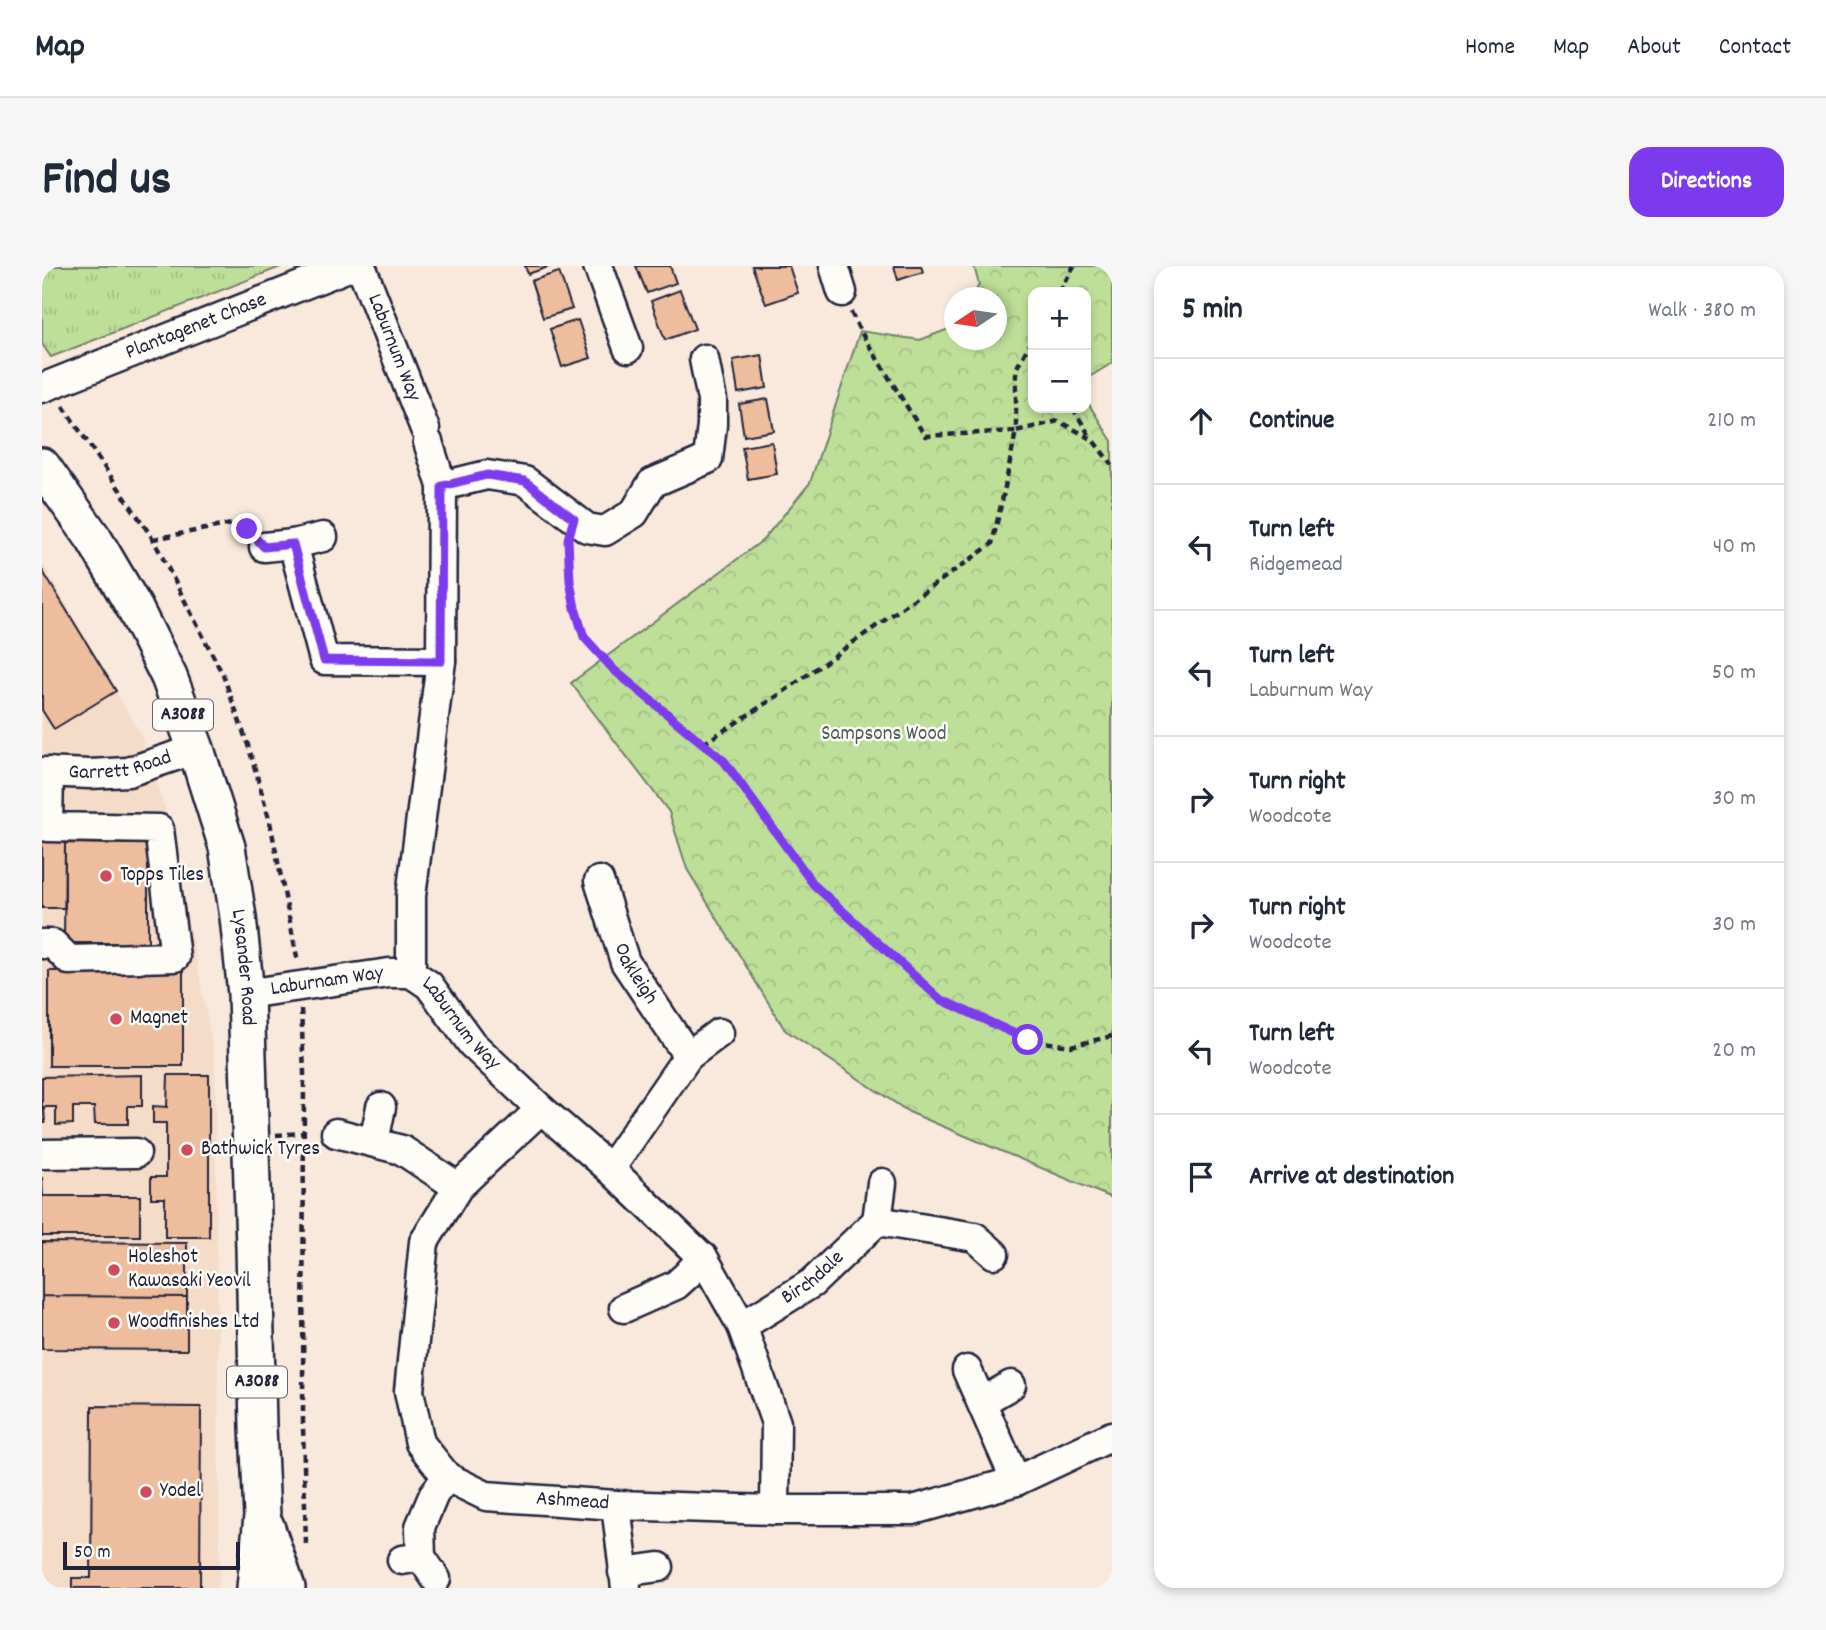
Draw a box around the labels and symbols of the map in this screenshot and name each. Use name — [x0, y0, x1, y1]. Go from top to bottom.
street label: Plantagenet Chase — [121, 286, 272, 368]
north arrow — [944, 287, 1007, 350]
street label: Laburnum Way — [359, 290, 428, 406]
route end — [231, 513, 262, 544]
road number: A3088 — [153, 699, 213, 730]
park label: Sampsons Wood — [821, 720, 947, 750]
street label: Garrett Road — [68, 743, 176, 789]
place label: Topps Tiles — [120, 861, 204, 891]
marker: Topps Tiles — [98, 868, 114, 884]
street label: Lysander Road — [222, 907, 262, 1026]
street label: Oakleigh — [605, 940, 665, 1011]
street label: Laburnam Way — [269, 959, 386, 1005]
street label: Laburnum Way — [416, 969, 507, 1078]
place label: Magnet — [130, 1004, 188, 1034]
marker: Magnet — [108, 1011, 124, 1027]
route start — [1012, 1024, 1043, 1055]
place label: Bathwick Tyres — [201, 1135, 320, 1165]
marker: Bathwick Tyres — [179, 1142, 195, 1158]
place label: Holeshot Kawasaki Yeovil — [128, 1243, 251, 1297]
street label: Birchdale — [776, 1244, 852, 1313]
marker: Holeshot Kawasaki Yeovil — [106, 1262, 122, 1278]
place label: Woodfinishes Ltd — [128, 1308, 259, 1338]
marker: Woodfinishes Ltd — [106, 1315, 122, 1331]
road number: A3088 — [227, 1366, 287, 1398]
place label: Yodel — [160, 1477, 201, 1507]
marker: Yodel — [138, 1484, 154, 1500]
street label: Ashmead — [535, 1484, 610, 1519]
scale bar — [63, 1539, 240, 1571]

